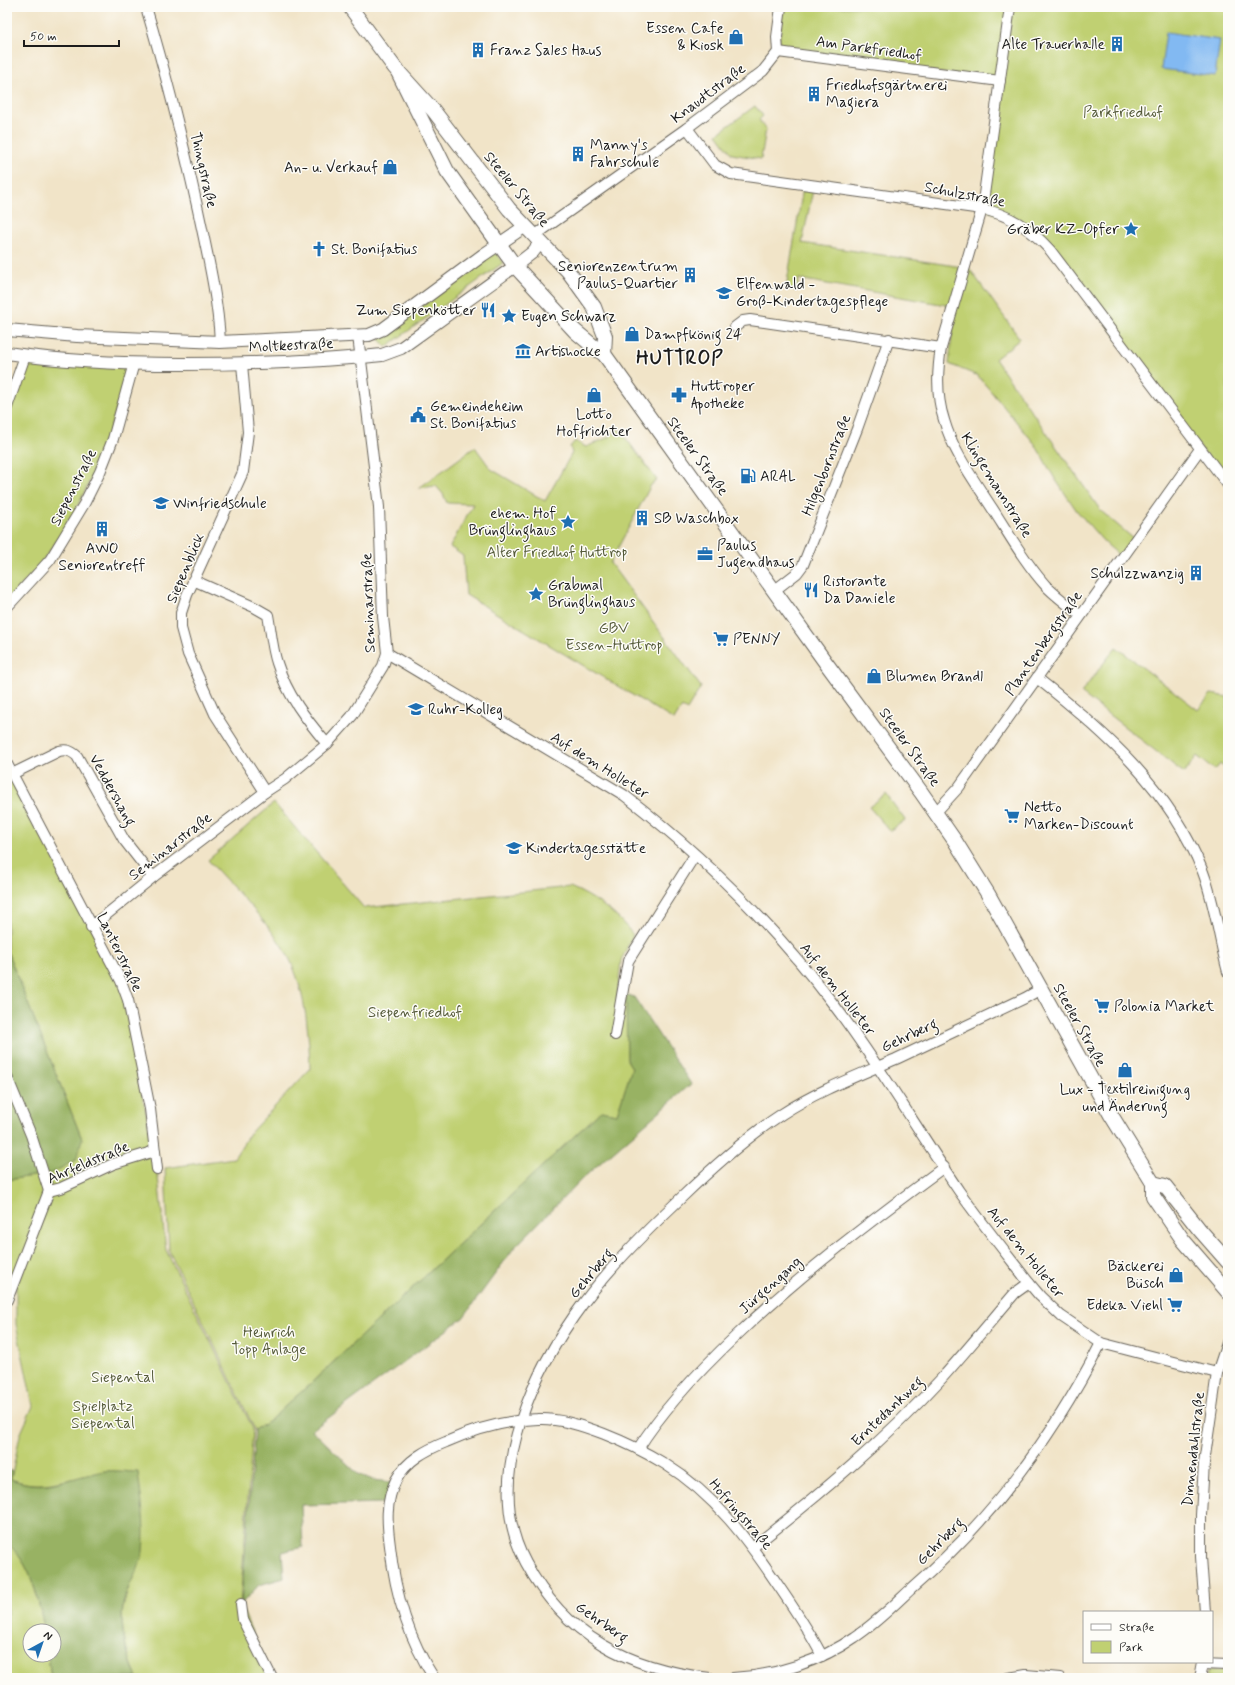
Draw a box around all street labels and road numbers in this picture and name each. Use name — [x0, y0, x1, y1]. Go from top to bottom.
street label: Am Parkfriedhof — [815, 32, 923, 66]
street label: Knaudtstraße — [667, 59, 750, 128]
street label: Thingstraße — [185, 130, 221, 210]
street label: Steeler Straße — [479, 148, 554, 232]
street label: Schulzstraße — [923, 177, 1007, 213]
street label: Moltkestraße — [248, 334, 334, 358]
street label: Hilgenbornstraße — [797, 412, 857, 519]
street label: Steeler Straße — [662, 413, 733, 500]
street label: Klingemannstraße — [955, 429, 1037, 543]
street label: Siepenstraße — [46, 446, 102, 529]
street label: Siepenblick — [162, 530, 210, 607]
street label: Seminarstraße — [357, 553, 381, 653]
street label: Plantenbergstraße — [1000, 587, 1088, 700]
street label: Steeler Straße — [874, 704, 945, 791]
street label: Auf dem Holleter — [547, 728, 653, 805]
street label: Veddershang — [83, 751, 140, 831]
street label: Seminarstraße — [125, 808, 216, 885]
street label: Lanterstraße — [91, 910, 147, 995]
street label: Auf dem Holleter — [795, 939, 880, 1041]
street label: Steeler Straße — [1048, 980, 1110, 1071]
street label: Gehrberg — [878, 1014, 941, 1059]
street label: Ahrfeldstraße — [44, 1137, 132, 1189]
street label: Auf dem Holleter — [982, 1203, 1069, 1303]
street label: Gehrberg — [565, 1244, 619, 1304]
street label: Jürgengang — [735, 1252, 807, 1320]
street label: Erntedankweg — [847, 1372, 929, 1452]
street label: Dinnendahlstraße — [1178, 1391, 1210, 1507]
street label: Hofringstraße — [703, 1475, 777, 1555]
street label: Gehrberg — [912, 1513, 970, 1571]
street label: Gehrberg — [571, 1597, 632, 1649]

